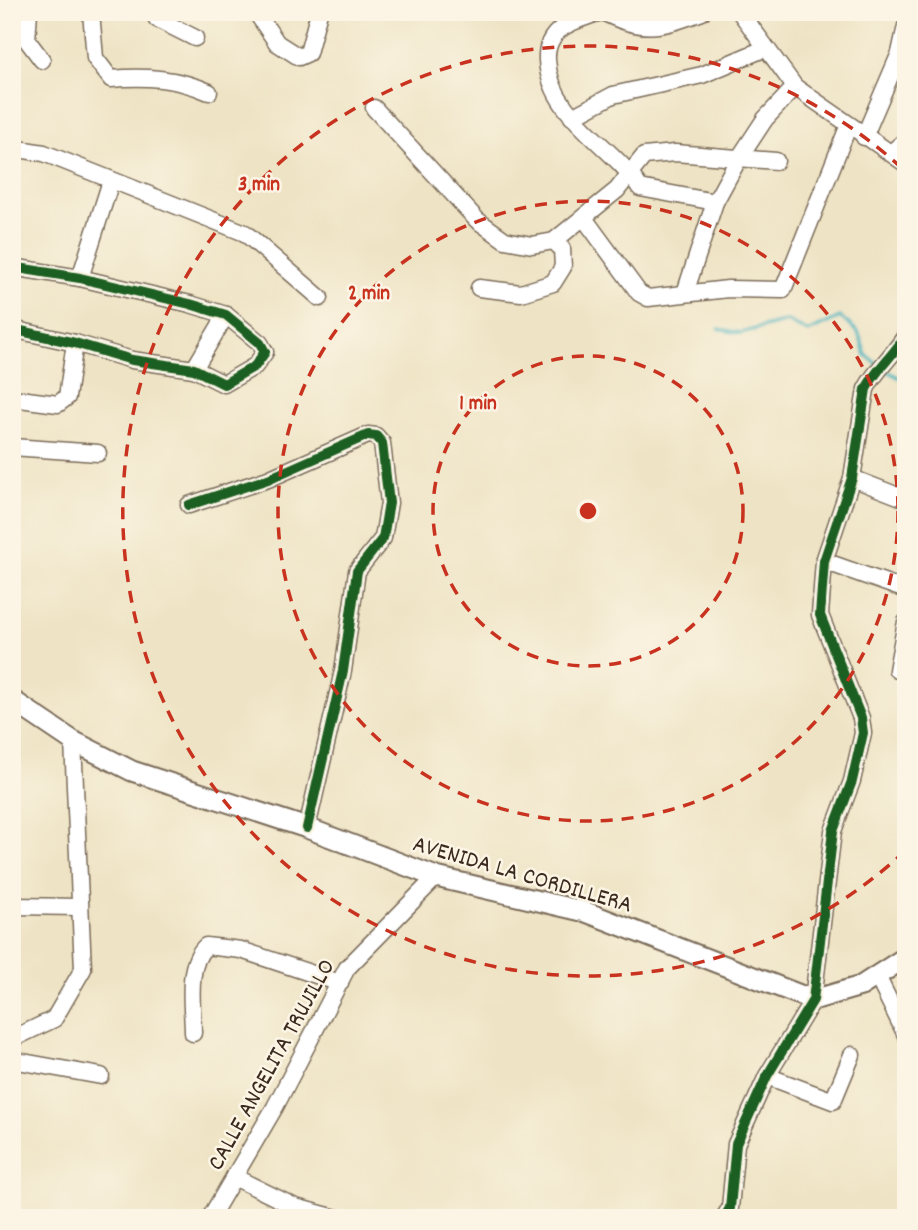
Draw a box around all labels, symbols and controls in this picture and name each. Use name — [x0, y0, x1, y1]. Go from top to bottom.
text: 3 min — [238, 171, 280, 201]
text: 2 min — [348, 280, 390, 310]
text: 1 min — [459, 390, 497, 420]
centre of rings — [576, 499, 600, 523]
street label: AVENIDA LA CORDILLERA — [409, 828, 636, 923]
street label: CALLE ANGELITA TRUJILLO — [200, 954, 345, 1177]

